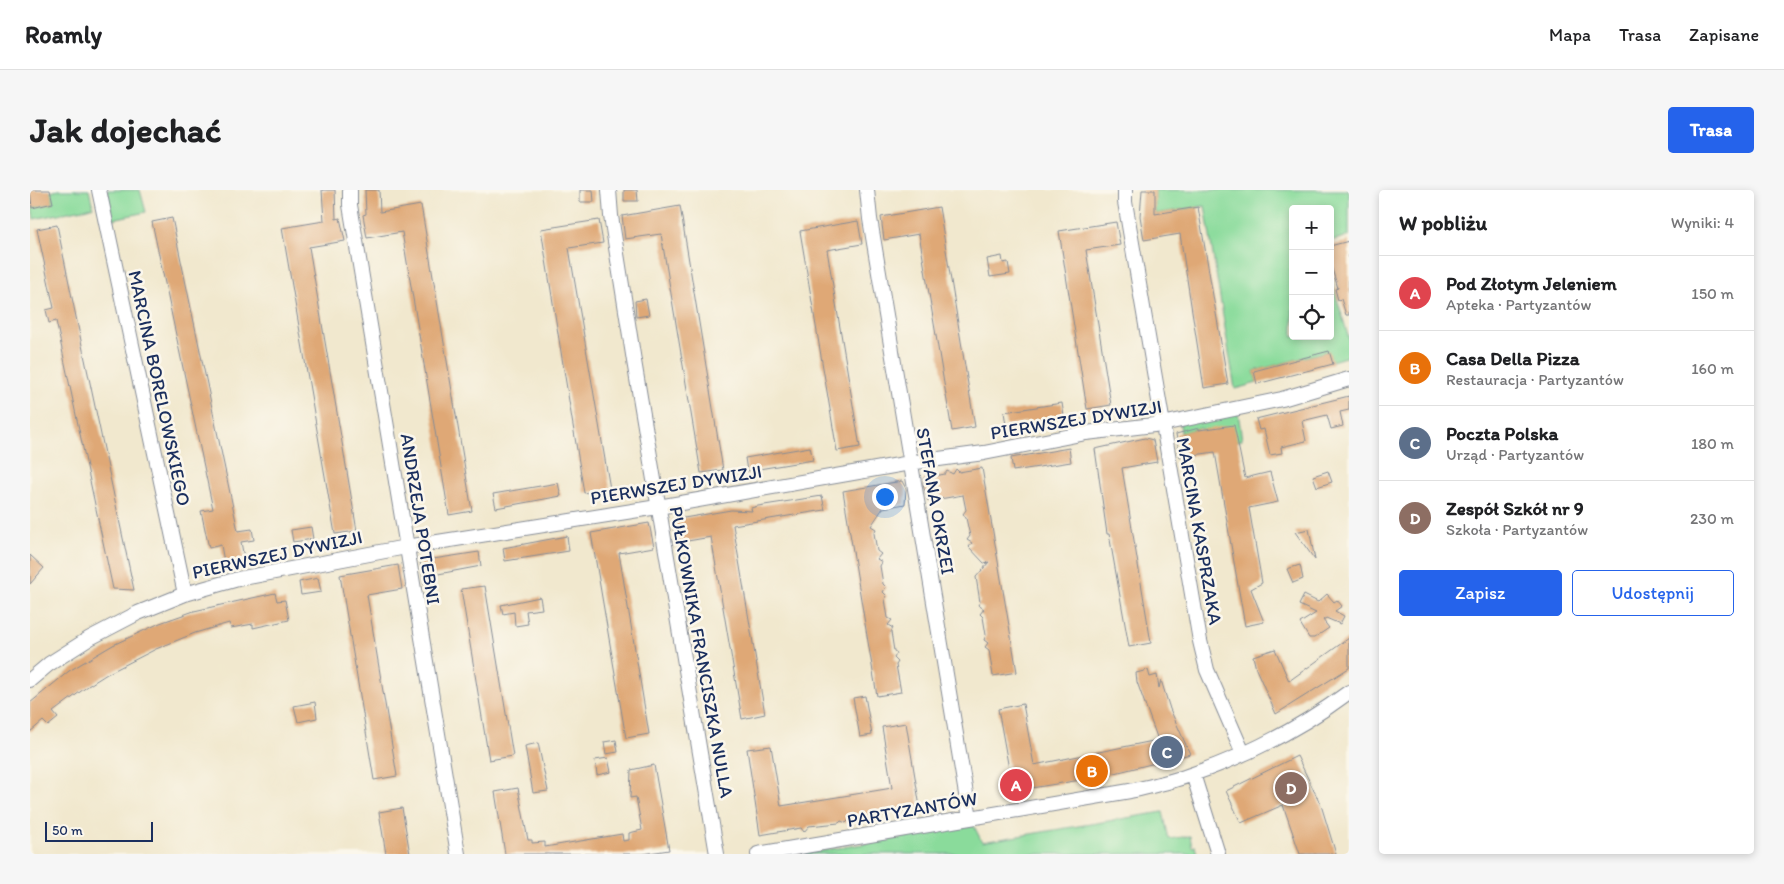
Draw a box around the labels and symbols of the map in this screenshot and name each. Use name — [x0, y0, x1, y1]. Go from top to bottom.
street label: MARCINA BORELOWSKIEGO — [123, 268, 196, 508]
street label: PIERWSZEJ DYWIZJI — [989, 395, 1164, 444]
street label: STEFANA OKRZEI — [911, 426, 960, 576]
street label: ANDRZEJA POTEBNI — [396, 432, 445, 606]
street label: MARCINA KASPRZAKA — [1172, 436, 1227, 627]
street label: PIERWSZEJ DYWIZJI — [589, 460, 764, 509]
your location — [872, 484, 898, 510]
street label: PUŁKOWNIKA FRANCISZKA NULLA — [665, 504, 739, 800]
street label: PIERWSZEJ DYWIZJI — [190, 525, 364, 584]
pin: C — [1151, 733, 1183, 771]
pin: B — [1076, 752, 1108, 790]
pin: A — [1000, 766, 1032, 804]
pin: D — [1275, 769, 1307, 807]
street label: PARTYZANTÓW — [845, 787, 979, 832]
scale bar — [45, 819, 152, 842]

